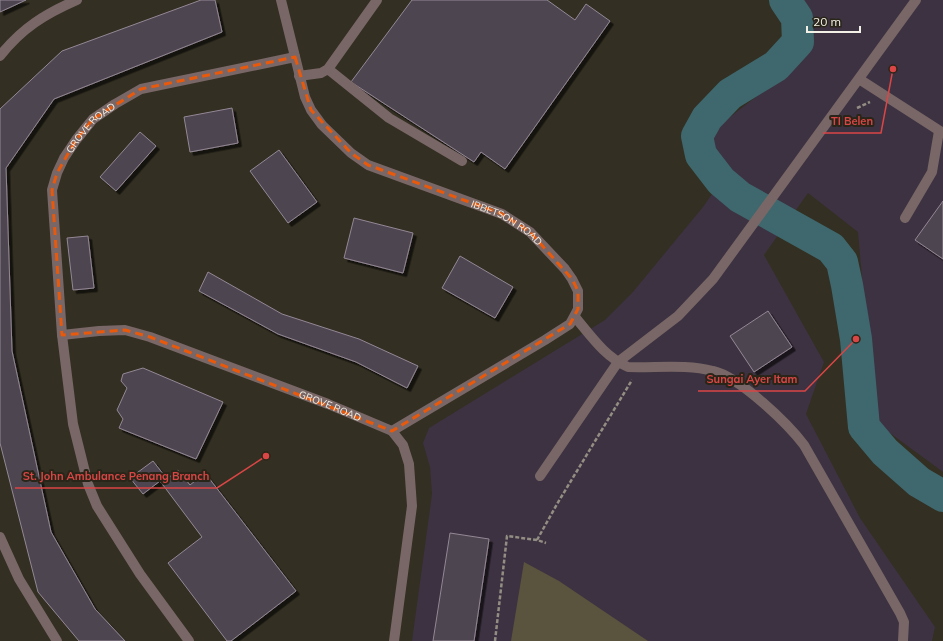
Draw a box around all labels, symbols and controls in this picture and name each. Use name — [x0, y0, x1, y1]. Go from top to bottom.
scale bar — [807, 8, 860, 34]
text: 20 m — [813, 14, 841, 29]
street label: GROVE ROAD — [63, 99, 118, 155]
callout: TI Belen — [823, 110, 881, 133]
text: TI Belen — [831, 114, 873, 128]
street label: IBBETSON ROAD — [469, 197, 545, 248]
callout: Sungai Ayer Itam — [698, 368, 805, 391]
text: Sungai Ayer Itam — [706, 372, 798, 386]
street label: GROVE ROAD — [297, 387, 364, 424]
callout: St. John Ambulance Penang Branch — [15, 465, 217, 488]
text: St. John Ambulance Penang Branch — [23, 469, 209, 483]

